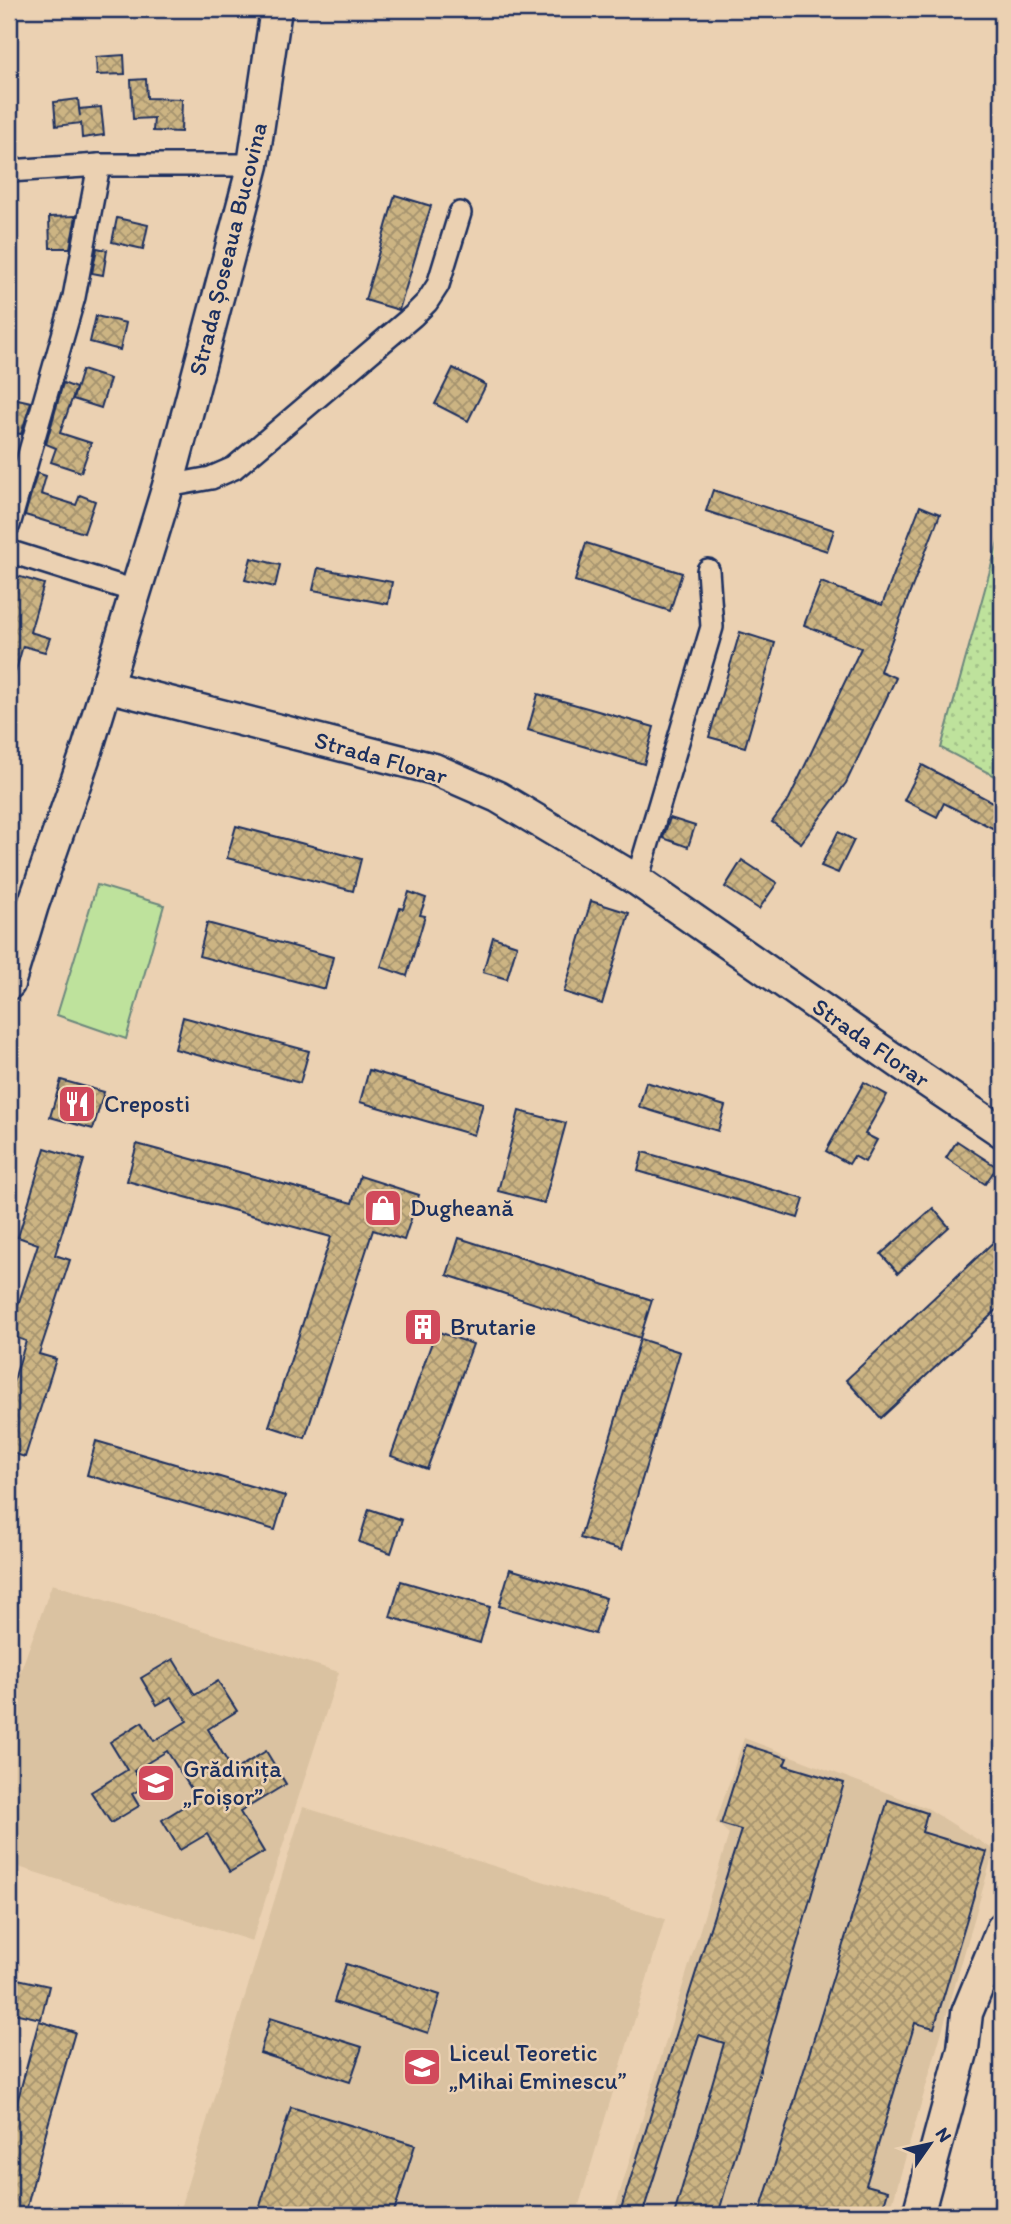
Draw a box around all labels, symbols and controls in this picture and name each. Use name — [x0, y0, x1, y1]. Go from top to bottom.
street label: Strada Șoseaua Bucovina — [182, 119, 273, 379]
street label: Strada Florar — [311, 725, 451, 790]
street label: Strada Florar — [807, 992, 936, 1094]
restaurant icon: Creposti — [56, 1083, 98, 1125]
place label: Creposti — [104, 1089, 190, 1118]
shop icon: Dugheană — [362, 1187, 404, 1229]
place label: Dugheană — [410, 1193, 514, 1222]
building icon: Brutarie — [402, 1306, 444, 1348]
place label: Brutarie — [450, 1312, 536, 1341]
place label: Grădinița „Foișor” — [183, 1754, 282, 1811]
school or university icon: Grădinița „Foișor” — [135, 1762, 177, 1804]
place label: Liceul Teoretic „Mihai Eminescu” — [449, 2038, 627, 2095]
school or university icon: Liceul Teoretic „Mihai Eminescu” — [401, 2046, 443, 2088]
north arrow — [895, 2108, 965, 2178]
text: N — [931, 2123, 957, 2147]

